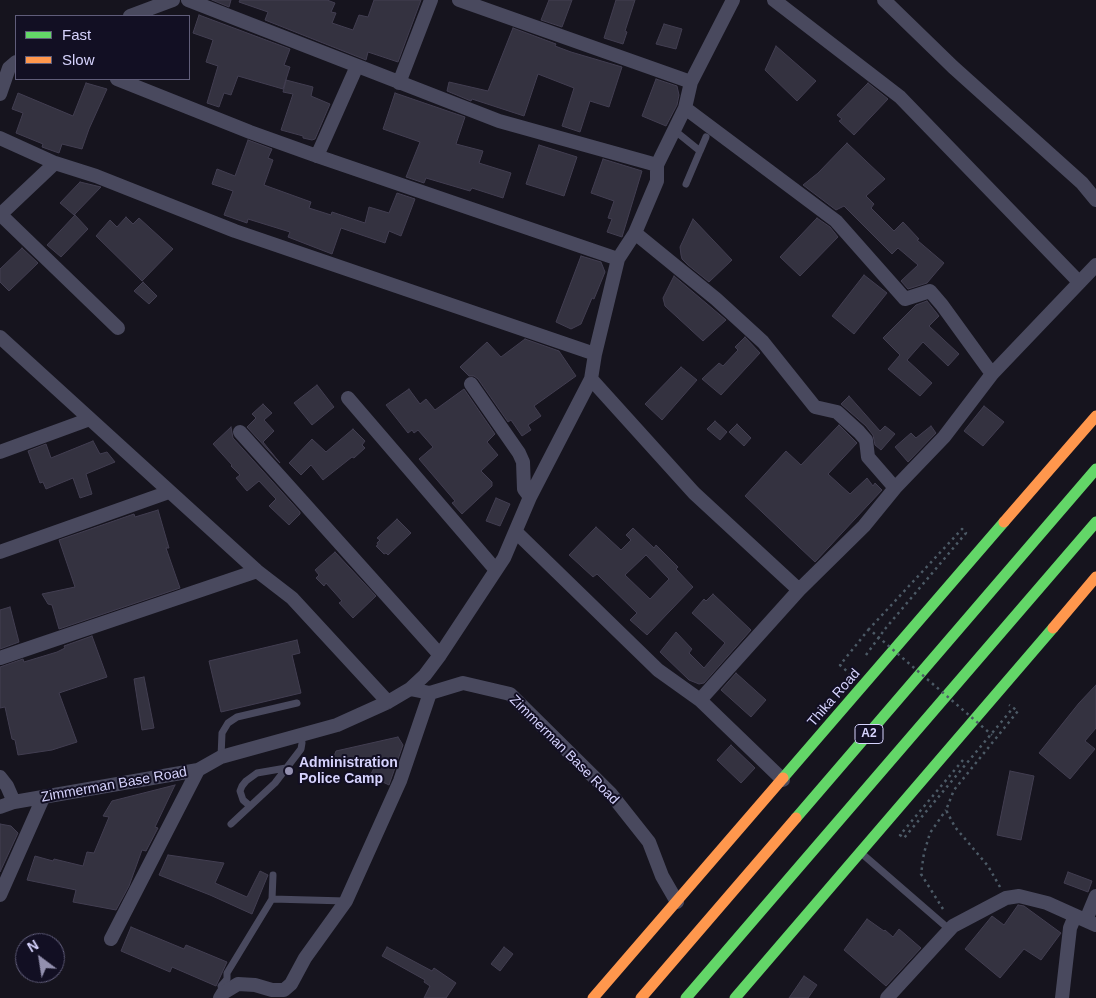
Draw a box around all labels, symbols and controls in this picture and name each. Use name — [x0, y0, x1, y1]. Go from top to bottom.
legend — [15, 15, 190, 80]
text: Fast — [62, 26, 91, 43]
text: Slow — [62, 51, 95, 68]
street label: Thika Road — [804, 665, 864, 731]
street label: Zimmerman Base Road — [506, 692, 622, 808]
road number: A2 — [855, 724, 883, 744]
place label: Administration Police Camp — [299, 755, 398, 788]
street label: Zimmerman Base Road — [40, 764, 188, 806]
marker: Administration Police Camp — [283, 765, 295, 777]
north arrow — [15, 933, 65, 983]
text: N — [24, 937, 41, 955]

